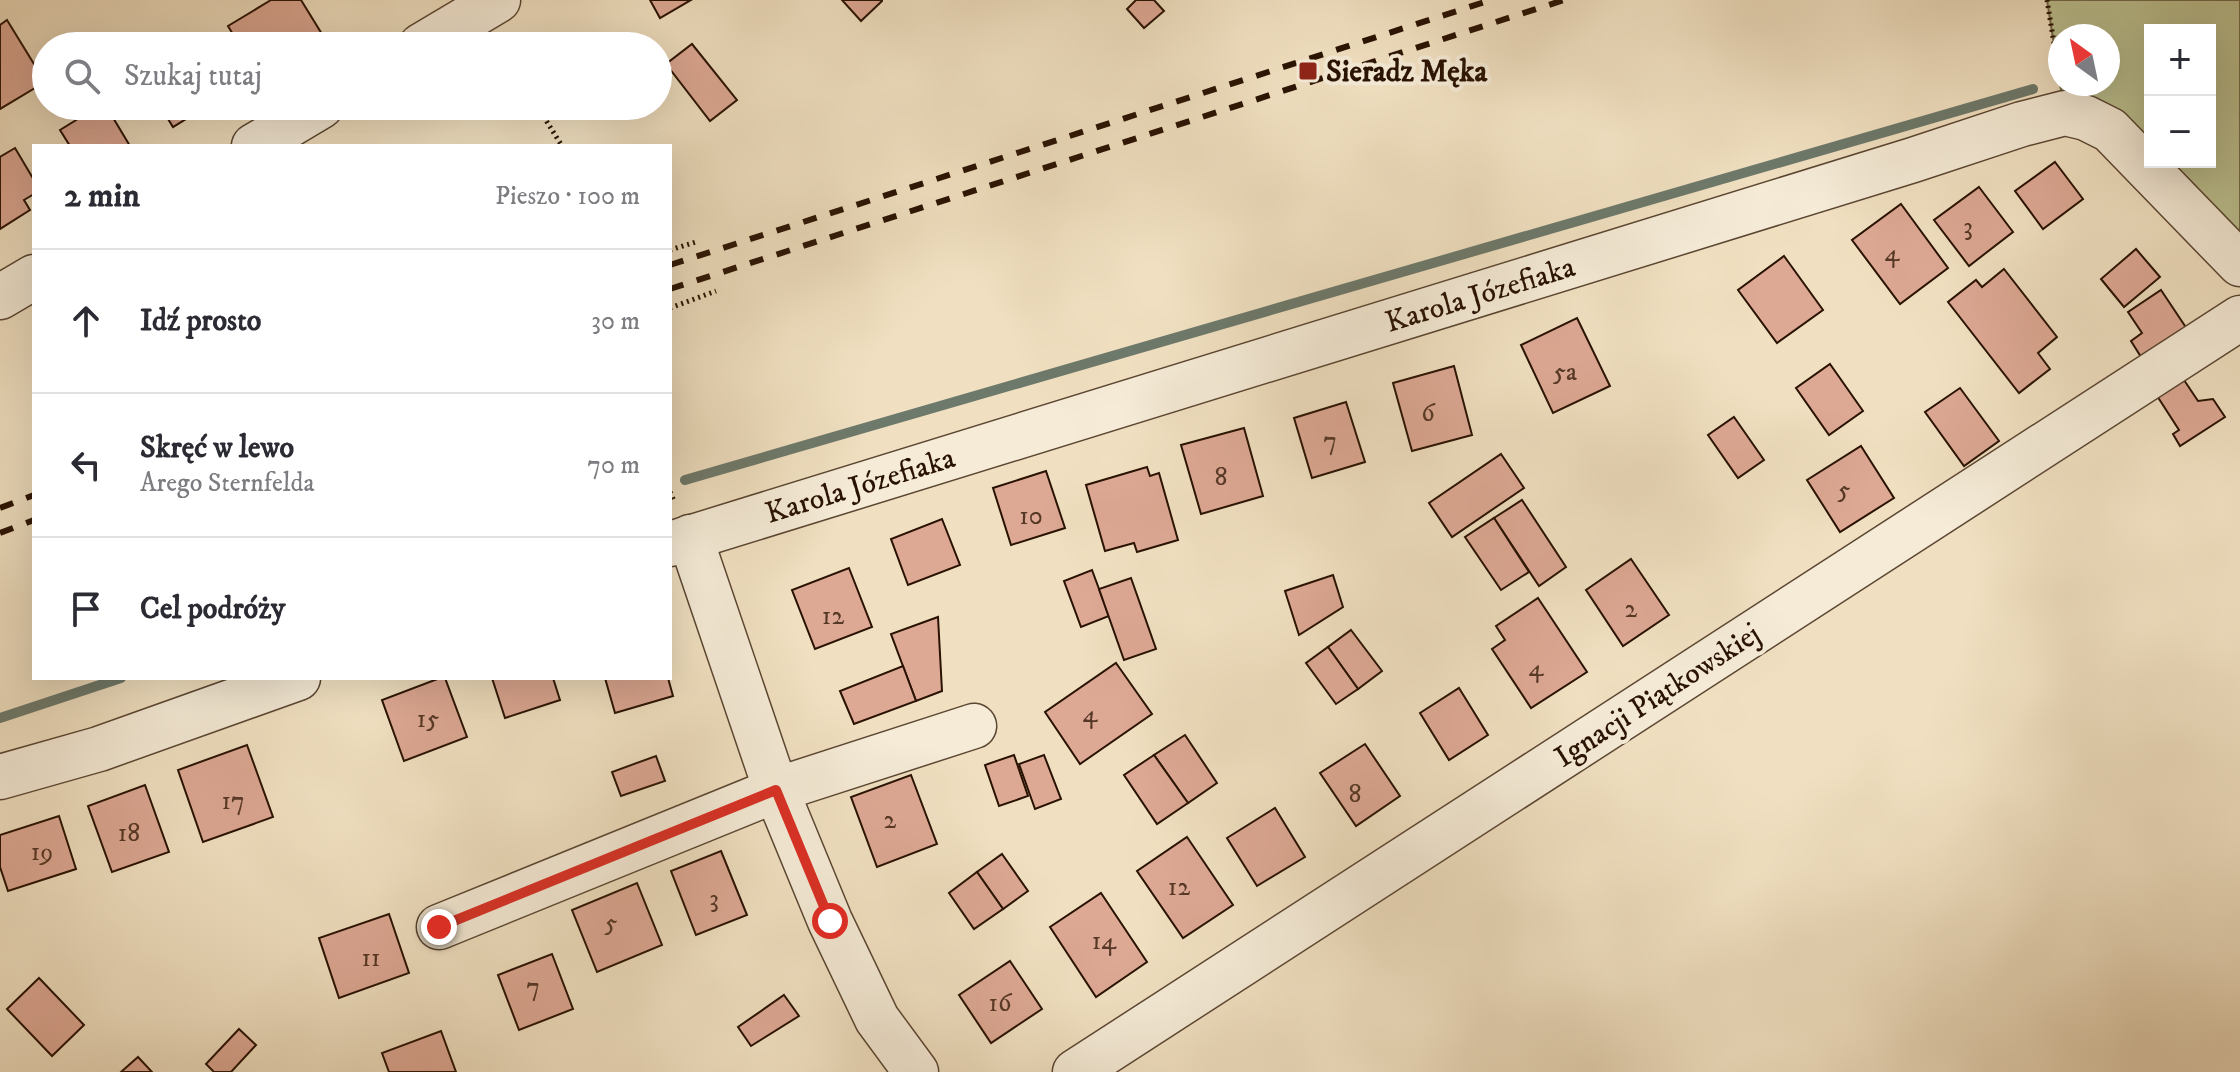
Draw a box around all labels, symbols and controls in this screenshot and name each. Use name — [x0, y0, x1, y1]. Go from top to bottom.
north arrow — [2048, 24, 2120, 96]
map controls — [2144, 24, 2216, 168]
button: + — [2144, 24, 2216, 96]
search box — [32, 32, 672, 120]
icon: search — [60, 54, 104, 98]
place label: Sieradz Męka — [1326, 54, 1488, 91]
text: Szukaj tutaj — [124, 58, 262, 95]
marker: Sieradz Męka — [1297, 60, 1319, 82]
button: − — [2144, 96, 2216, 168]
text: 2 min — [64, 175, 140, 217]
text: Pieszo · 100 m — [495, 180, 640, 213]
house number: 3 — [1963, 211, 1973, 244]
house number: 4 — [1885, 237, 1901, 270]
street label: Karola Józefiaka — [1381, 249, 1580, 342]
icon: ahead — [64, 299, 108, 343]
text: Idź prosto — [140, 303, 261, 340]
text: 30 m — [591, 305, 640, 338]
house number: 5a — [1553, 356, 1577, 389]
house number: 6 — [1421, 397, 1436, 430]
house number: 7 — [1323, 425, 1337, 458]
text: Skręć w lewo — [140, 430, 294, 467]
street label: Karola Józefiaka — [761, 440, 960, 533]
icon: left — [64, 443, 108, 487]
text: 70 m — [587, 449, 640, 482]
house number: 8 — [1214, 461, 1228, 494]
text: Arego Sternfelda — [140, 467, 315, 500]
house number: 5 — [1838, 474, 1851, 507]
house number: 10 — [1019, 500, 1043, 533]
icon: arrive — [64, 587, 108, 631]
text: Cel podróży — [140, 591, 285, 628]
house number: 2 — [1625, 593, 1638, 626]
house number: 12 — [822, 600, 844, 633]
street label: Ignacji Piątkowskiej — [1548, 616, 1768, 777]
house number: 4 — [1529, 652, 1545, 685]
house number: 4 — [1083, 698, 1099, 731]
house number: 15 — [417, 703, 439, 736]
house number: 8 — [1348, 778, 1362, 811]
house number: 17 — [221, 785, 245, 818]
house number: 2 — [884, 804, 897, 837]
house number: 18 — [118, 817, 140, 850]
house number: 19 — [31, 836, 53, 869]
house number: 12 — [1168, 871, 1190, 904]
house number: 3 — [709, 883, 719, 916]
route start — [812, 903, 848, 939]
house number: 5 — [605, 907, 618, 940]
route end — [421, 909, 457, 945]
house number: 14 — [1092, 925, 1117, 958]
house number: 11 — [361, 942, 381, 975]
house number: 7 — [526, 971, 540, 1004]
house number: 16 — [989, 987, 1013, 1020]

